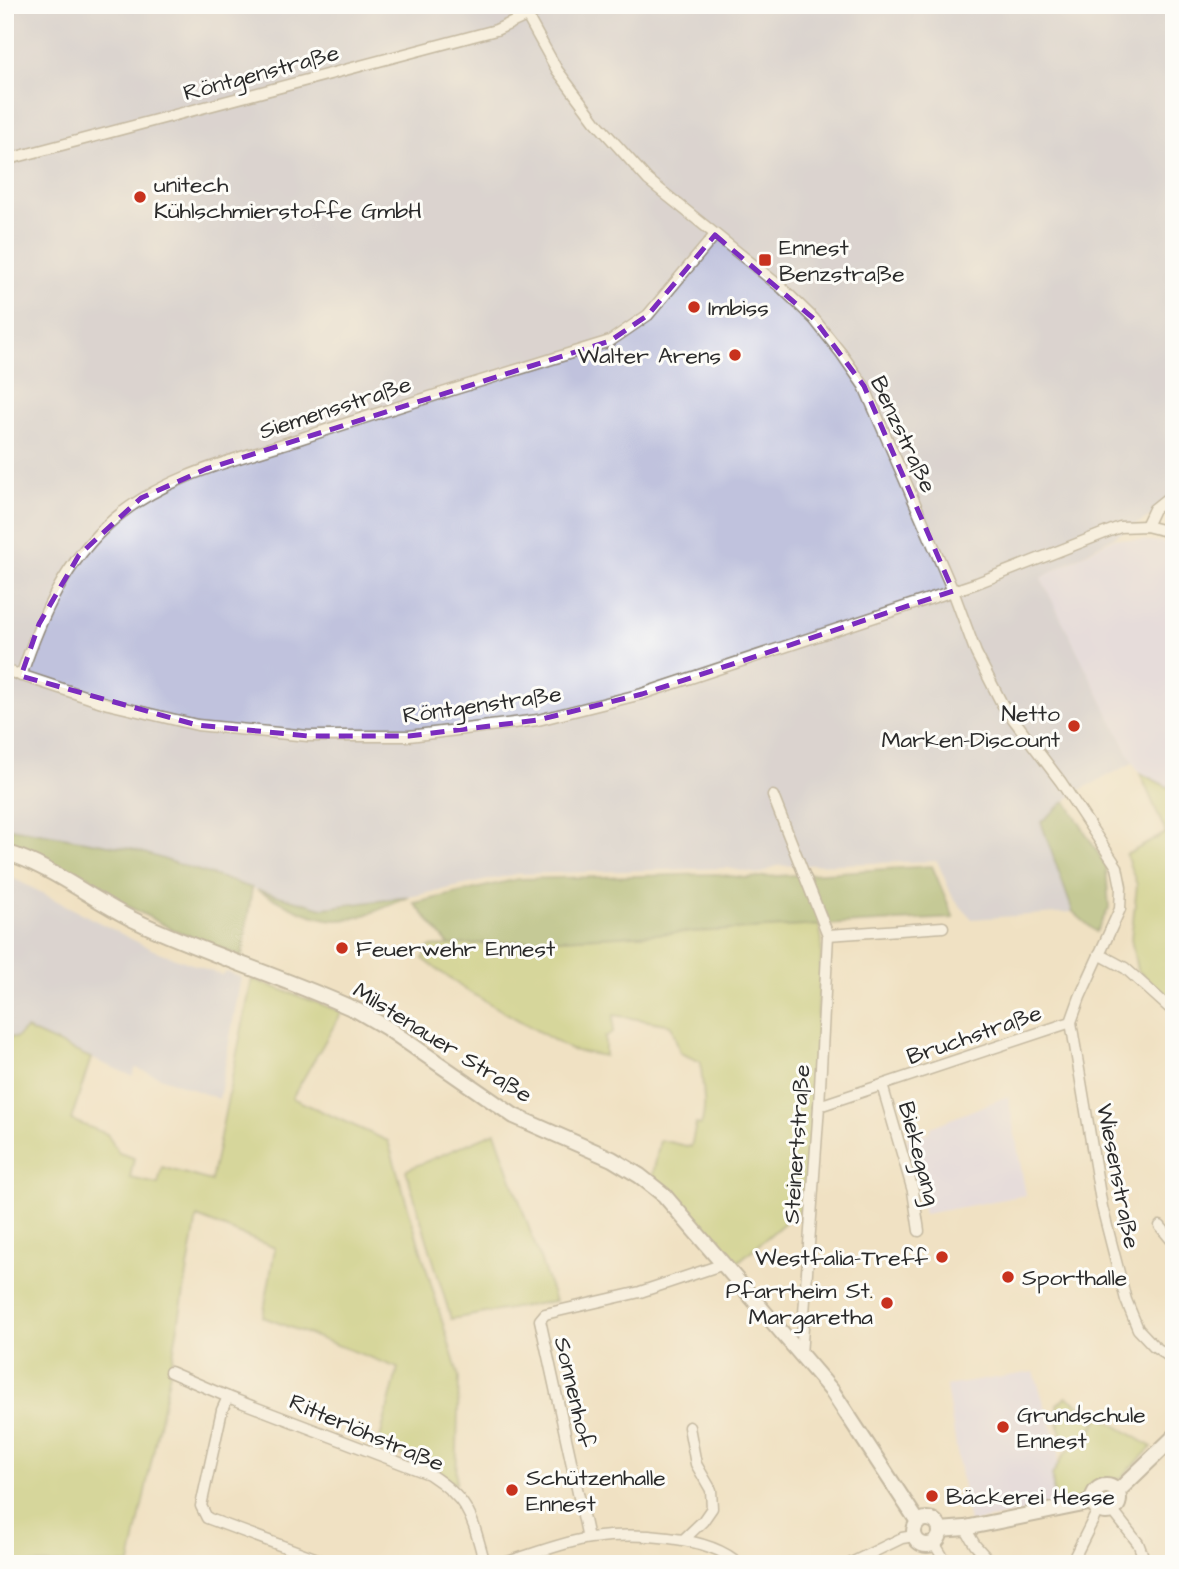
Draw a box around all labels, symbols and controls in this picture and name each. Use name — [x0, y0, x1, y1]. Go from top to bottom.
street label: Röntgenstraße — [180, 37, 343, 110]
place label: unitech Kühlschmierstoffe GmbH — [154, 169, 422, 227]
marker: unitech Kühlschmierstoffe GmbH — [132, 189, 148, 205]
place label: Ennest Benzstraße — [779, 232, 905, 290]
marker: Ennest Benzstraße — [757, 252, 773, 268]
place label: Imbiss — [708, 292, 769, 324]
marker: Imbiss — [686, 299, 702, 315]
place label: Walter Arens — [577, 340, 721, 372]
marker: Walter Arens — [727, 347, 743, 363]
street label: Siemensstraße — [255, 368, 415, 448]
street label: Benzstraße — [862, 371, 944, 498]
street label: Röntgenstraße — [401, 678, 564, 733]
place label: Netto Marken-Discount — [881, 698, 1061, 756]
marker: Netto Marken-Discount — [1066, 718, 1082, 734]
place label: Feuerwehr Ennest — [356, 933, 556, 965]
marker: Feuerwehr Ennest — [334, 940, 350, 956]
street label: Milstenauer Straße — [347, 975, 538, 1111]
street label: Bruchstraße — [903, 997, 1046, 1073]
street label: Steinertstraße — [775, 1063, 819, 1225]
street label: Biekegang — [889, 1098, 948, 1209]
street label: Wiesenstraße — [1088, 1101, 1148, 1251]
place label: Westfalia-Treff — [755, 1242, 928, 1274]
marker: Westfalia-Treff — [934, 1249, 950, 1265]
place label: Sporthalle — [1022, 1262, 1127, 1294]
marker: Sporthalle — [1000, 1269, 1016, 1285]
place label: Pfarrheim St. Margaretha — [726, 1275, 873, 1334]
marker: Pfarrheim St. Margaretha — [879, 1295, 895, 1311]
street label: Sonnenhof — [546, 1334, 602, 1451]
street label: Ritterlöhstraße — [284, 1386, 449, 1480]
place label: Grundschule Ennest — [1017, 1399, 1146, 1457]
marker: Grundschule Ennest — [995, 1419, 1011, 1435]
place label: Schützenhalle Ennest — [526, 1462, 666, 1520]
place label: Bäckerei Hesse — [946, 1481, 1115, 1513]
marker: Schützenhalle Ennest — [504, 1482, 520, 1498]
marker: Bäckerei Hesse — [924, 1488, 940, 1504]

